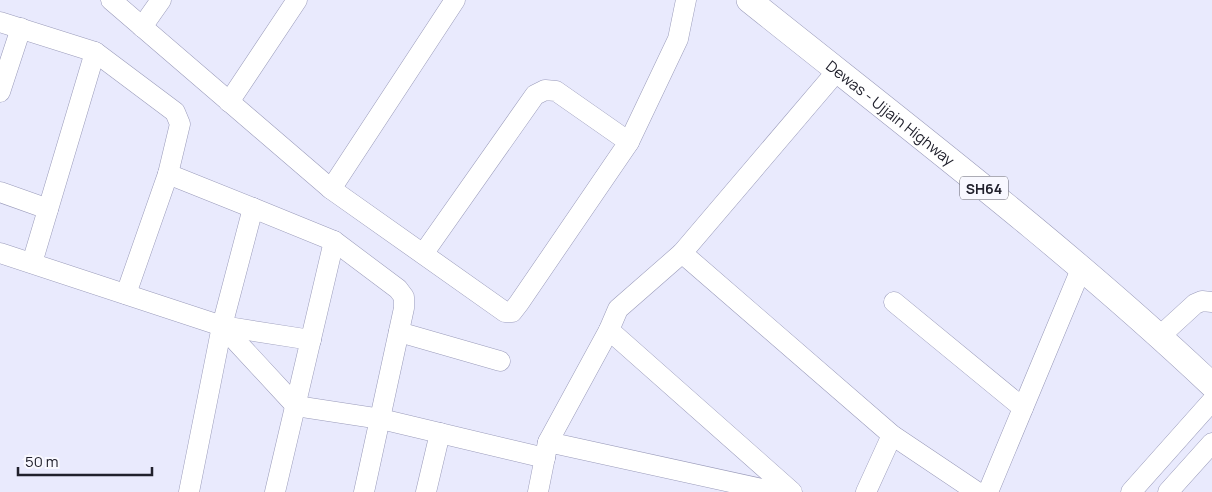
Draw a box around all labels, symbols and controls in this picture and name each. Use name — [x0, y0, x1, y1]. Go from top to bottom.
street label: Dewas - Ujjain Highway — [822, 55, 959, 170]
road number: SH64 — [960, 177, 1008, 200]
scale bar — [18, 444, 151, 476]
text: 50 m — [25, 451, 59, 472]

